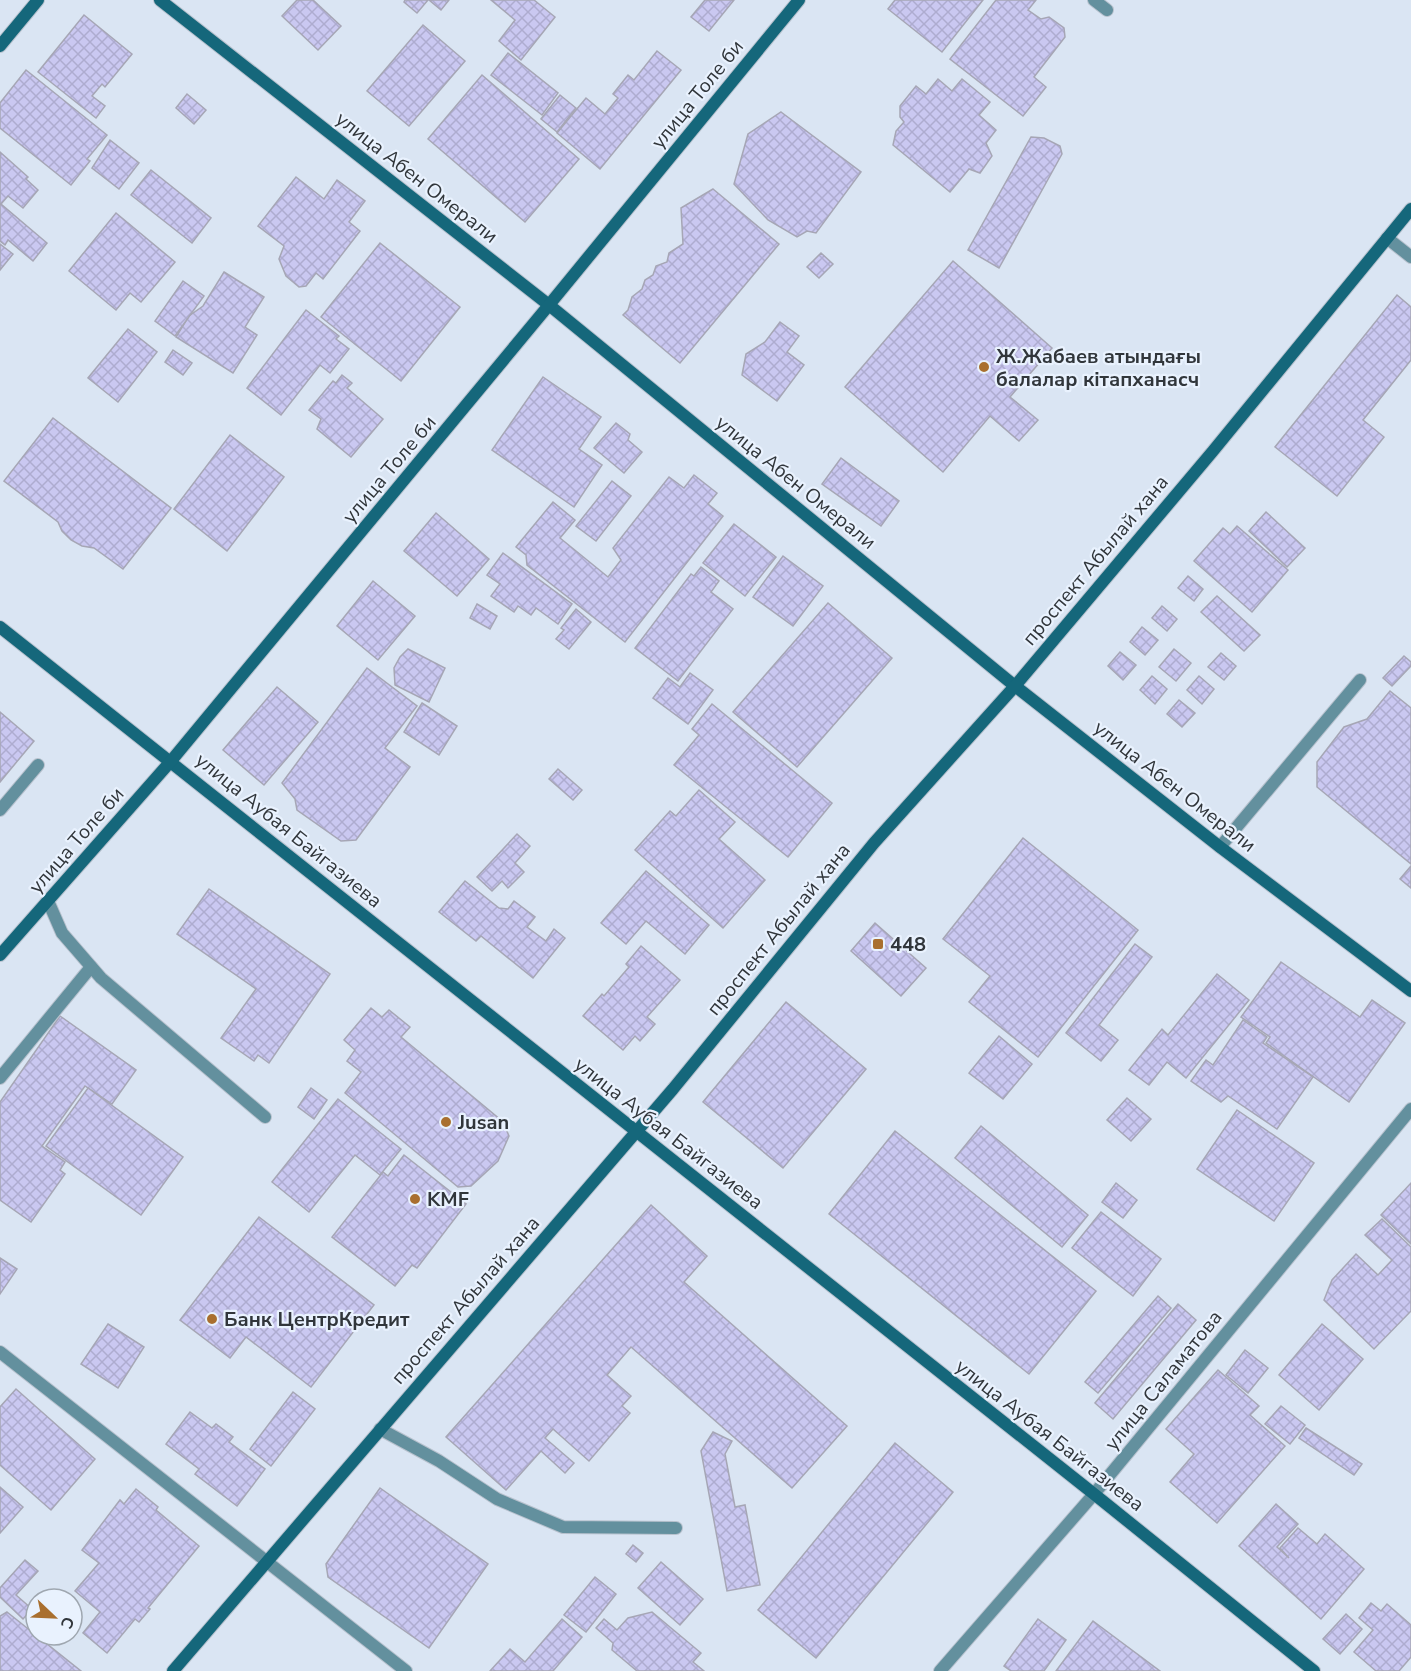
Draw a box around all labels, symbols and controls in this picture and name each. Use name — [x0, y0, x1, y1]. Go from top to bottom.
street label: улица Толе би — [645, 34, 750, 154]
street label: улица Абен Омерали — [330, 105, 504, 249]
place label: Ж.Жабаев атындағы балалар кітапханасч — [996, 343, 1201, 393]
marker: Ж.Жабаев атындағы балалар кітапханасч — [977, 360, 991, 374]
street label: улица Абен Омерали — [710, 409, 882, 556]
street label: улица Толе би — [336, 410, 442, 529]
street label: проспект Абылай хана — [1016, 469, 1175, 651]
street label: улица Абен Омерали — [1088, 714, 1262, 858]
street label: улица Аубая Байгазиева — [190, 747, 388, 914]
street label: улица Толе би — [23, 781, 130, 899]
street label: проспект Абылай хана — [700, 837, 856, 1021]
place label: 448 — [890, 931, 926, 958]
marker: 448 — [871, 937, 885, 951]
street label: улица Аубая Байгазиева — [569, 1051, 769, 1216]
place label: Jusan — [457, 1109, 509, 1136]
marker: Jusan — [439, 1115, 453, 1129]
place label: KMF — [427, 1186, 469, 1213]
marker: KMF — [408, 1192, 422, 1206]
street label: проспект Абылай хана — [385, 1211, 546, 1390]
street label: улица Саламатова — [1098, 1305, 1228, 1456]
place label: Банк ЦентрКредит — [224, 1306, 410, 1333]
marker: Банк ЦентрКредит — [205, 1312, 219, 1326]
street label: улица Аубая Байгазиева — [950, 1353, 1150, 1518]
north arrow — [24, 1587, 84, 1647]
text: С — [55, 1613, 79, 1632]

